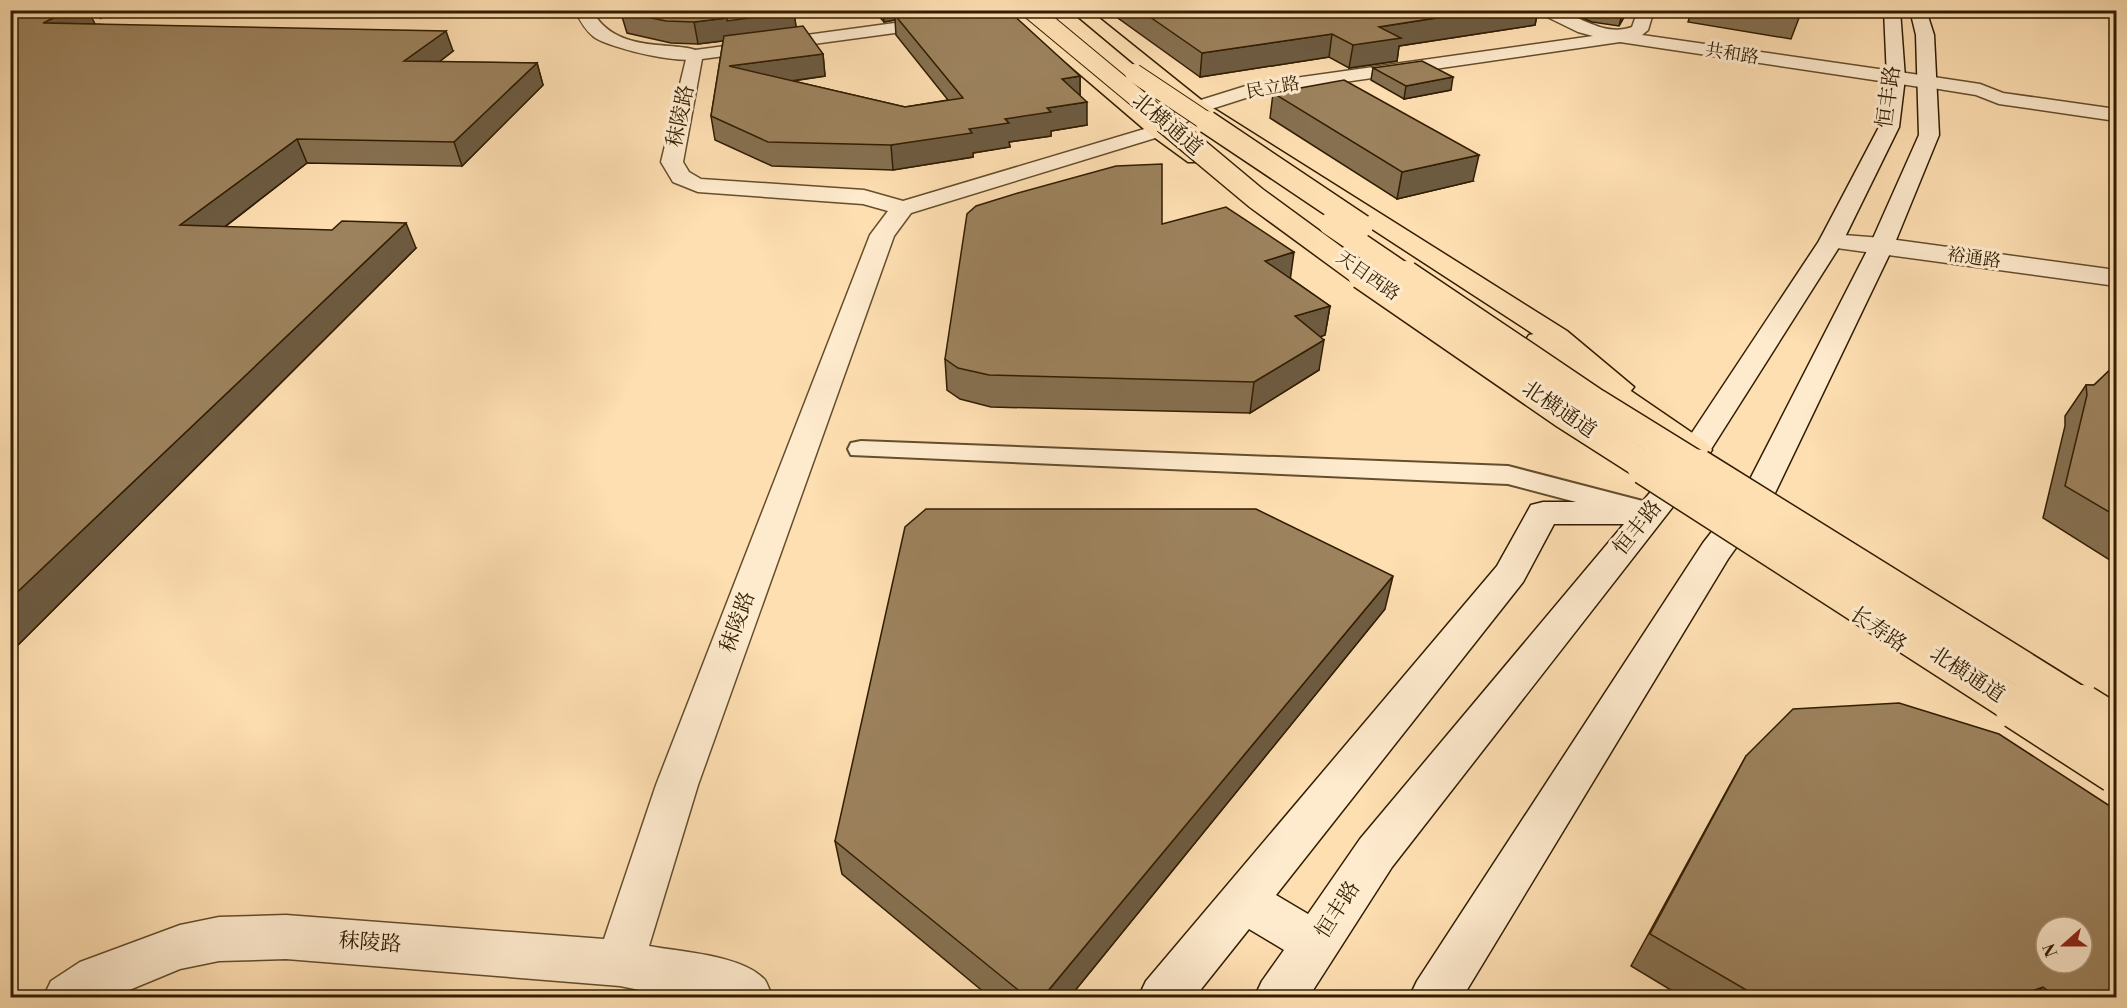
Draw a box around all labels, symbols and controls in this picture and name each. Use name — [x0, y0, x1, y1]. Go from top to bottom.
street label: 共和路 — [1704, 38, 1760, 70]
street label: 恒丰路 — [1872, 64, 1906, 130]
street label: 民立路 — [1244, 72, 1302, 104]
street label: 秣陵路 — [662, 82, 700, 150]
street label: 北横通道 — [1126, 88, 1208, 162]
street label: 裕通路 — [1946, 243, 2002, 273]
street label: 天目西路 — [1332, 246, 1404, 306]
street label: 北横通道 — [1517, 376, 1601, 444]
street label: 恒丰路 — [1608, 495, 1668, 561]
street label: 秣陵路 — [715, 588, 761, 656]
street label: 长寿路 — [1845, 602, 1911, 658]
street label: 北横通道 — [1925, 641, 2009, 709]
street label: 恒丰路 — [1310, 877, 1366, 943]
north arrow — [2034, 915, 2094, 975]
street label: 秣陵路 — [338, 928, 402, 958]
text: N — [2039, 940, 2063, 960]

